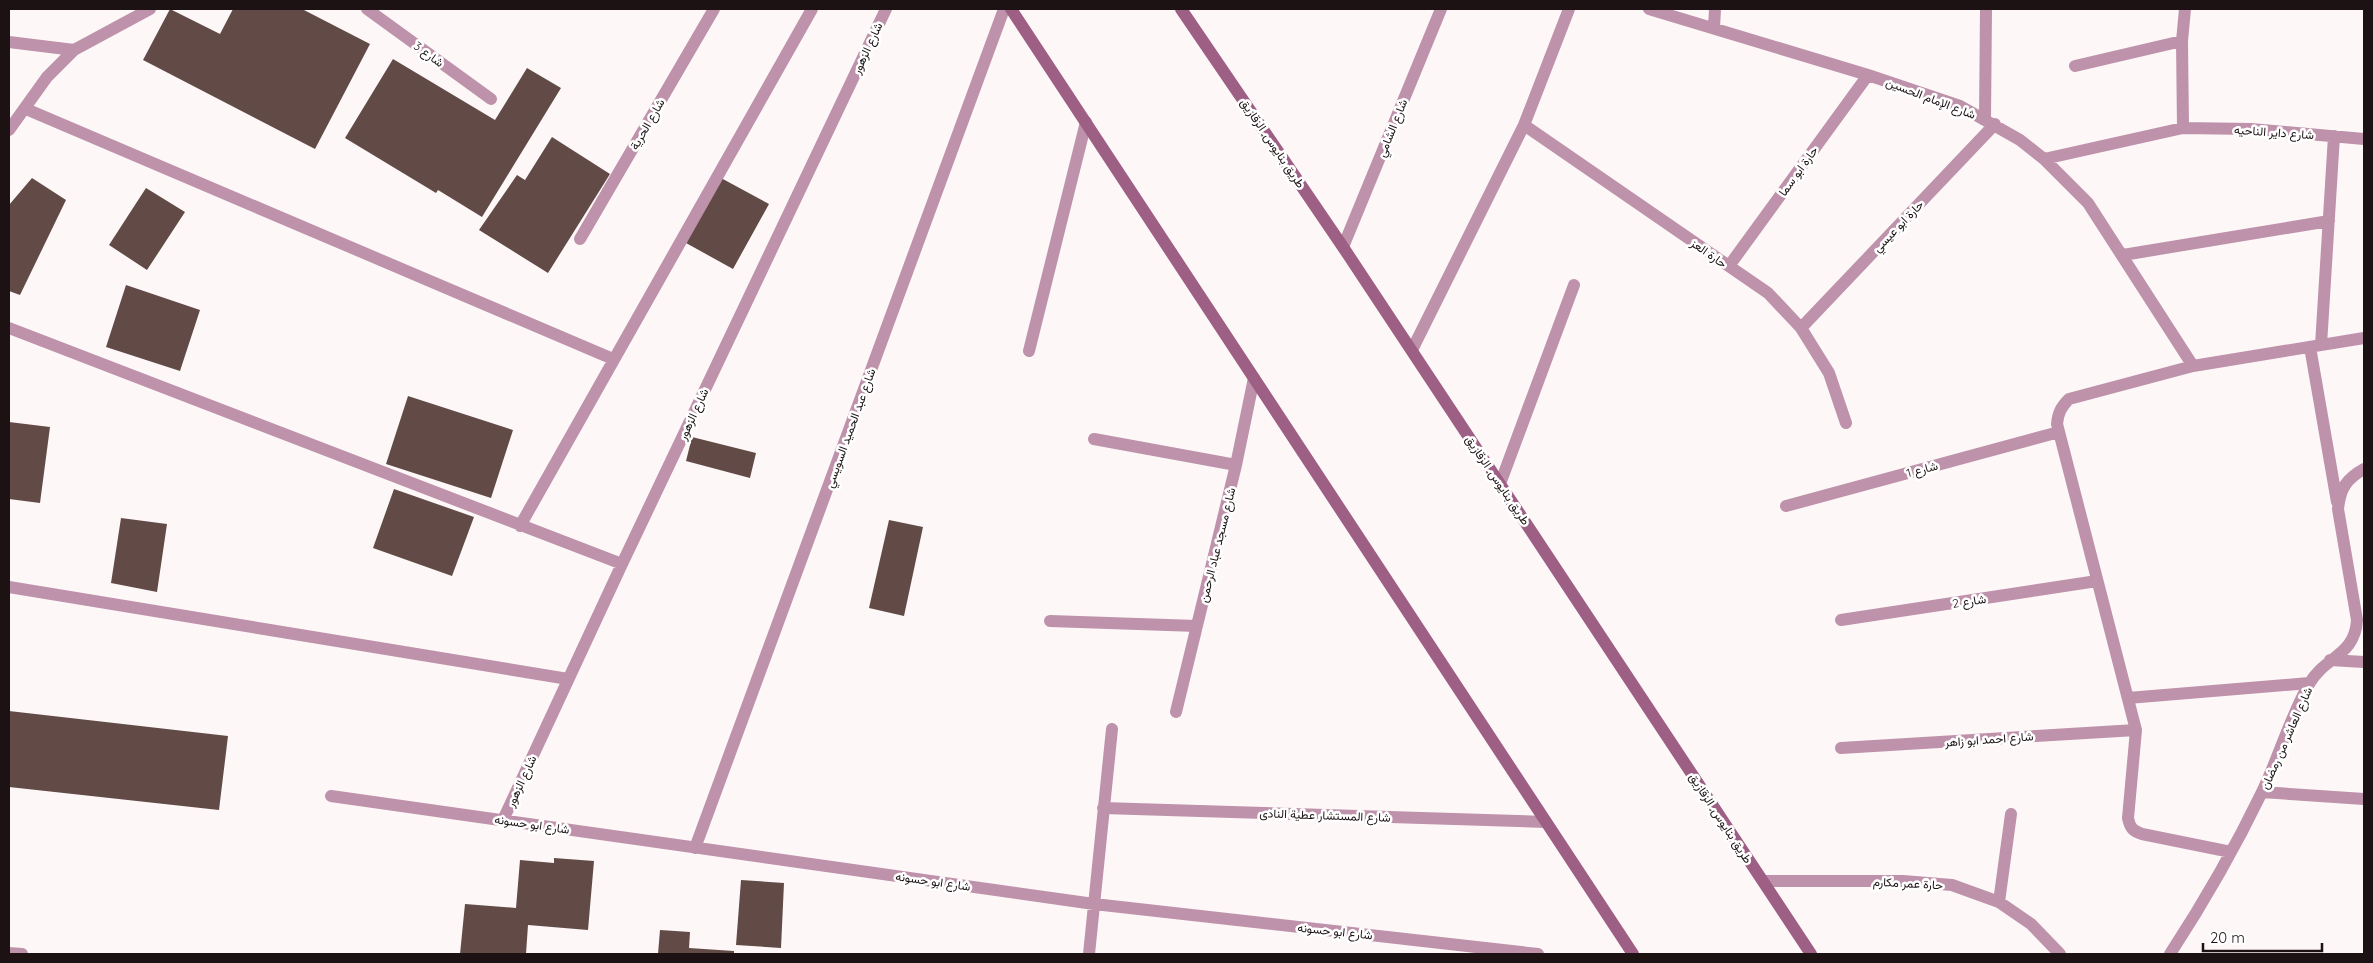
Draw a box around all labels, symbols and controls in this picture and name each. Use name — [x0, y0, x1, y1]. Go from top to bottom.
street label: شارع الزهور — [848, 20, 887, 78]
street label: شارع 3 — [410, 38, 447, 72]
street label: شارع الإمام الحسين — [1883, 74, 1978, 124]
street label: طريق بنايوس, الزقازيق — [1237, 95, 1309, 191]
street label: شارع الحرية — [626, 96, 669, 153]
street label: شارع الشامي — [1374, 97, 1413, 160]
street label: شارع داير الناحيه — [2233, 122, 2314, 144]
street label: حارة ابو سما — [1775, 143, 1822, 199]
street label: حارة ابو عيسي — [1869, 197, 1929, 257]
street label: حارة العز — [1687, 235, 1730, 272]
street label: شارع عبد الحميد السويسي — [821, 366, 881, 491]
street label: شارع الزهور — [674, 386, 713, 444]
street label: طريق بنايوس, الزقازيق — [1462, 432, 1534, 528]
street label: شارع 1 — [1905, 458, 1940, 482]
street label: شارع مسجد عباد الرحمن — [1195, 486, 1240, 604]
street label: شارع 2 — [1951, 591, 1987, 613]
street label: شارع العاشر من رمضان — [2257, 684, 2317, 792]
street label: شارع احمد ابو زاهر — [1943, 728, 2034, 752]
street label: شارع الزهور — [502, 753, 541, 811]
street label: طريق بنايوس, الزقازيق — [1685, 770, 1756, 867]
street label: شارع المستشار عطية النادى — [1259, 805, 1391, 827]
street label: شارع ابو حسونه — [493, 811, 570, 839]
street label: شارع ابو حسونه — [894, 868, 971, 896]
street label: حارة عمر مكارم — [1872, 874, 1943, 893]
street label: شارع ابو حسونه — [1296, 920, 1373, 944]
scale bar — [2203, 920, 2322, 952]
text: 20 m — [2210, 928, 2245, 947]

